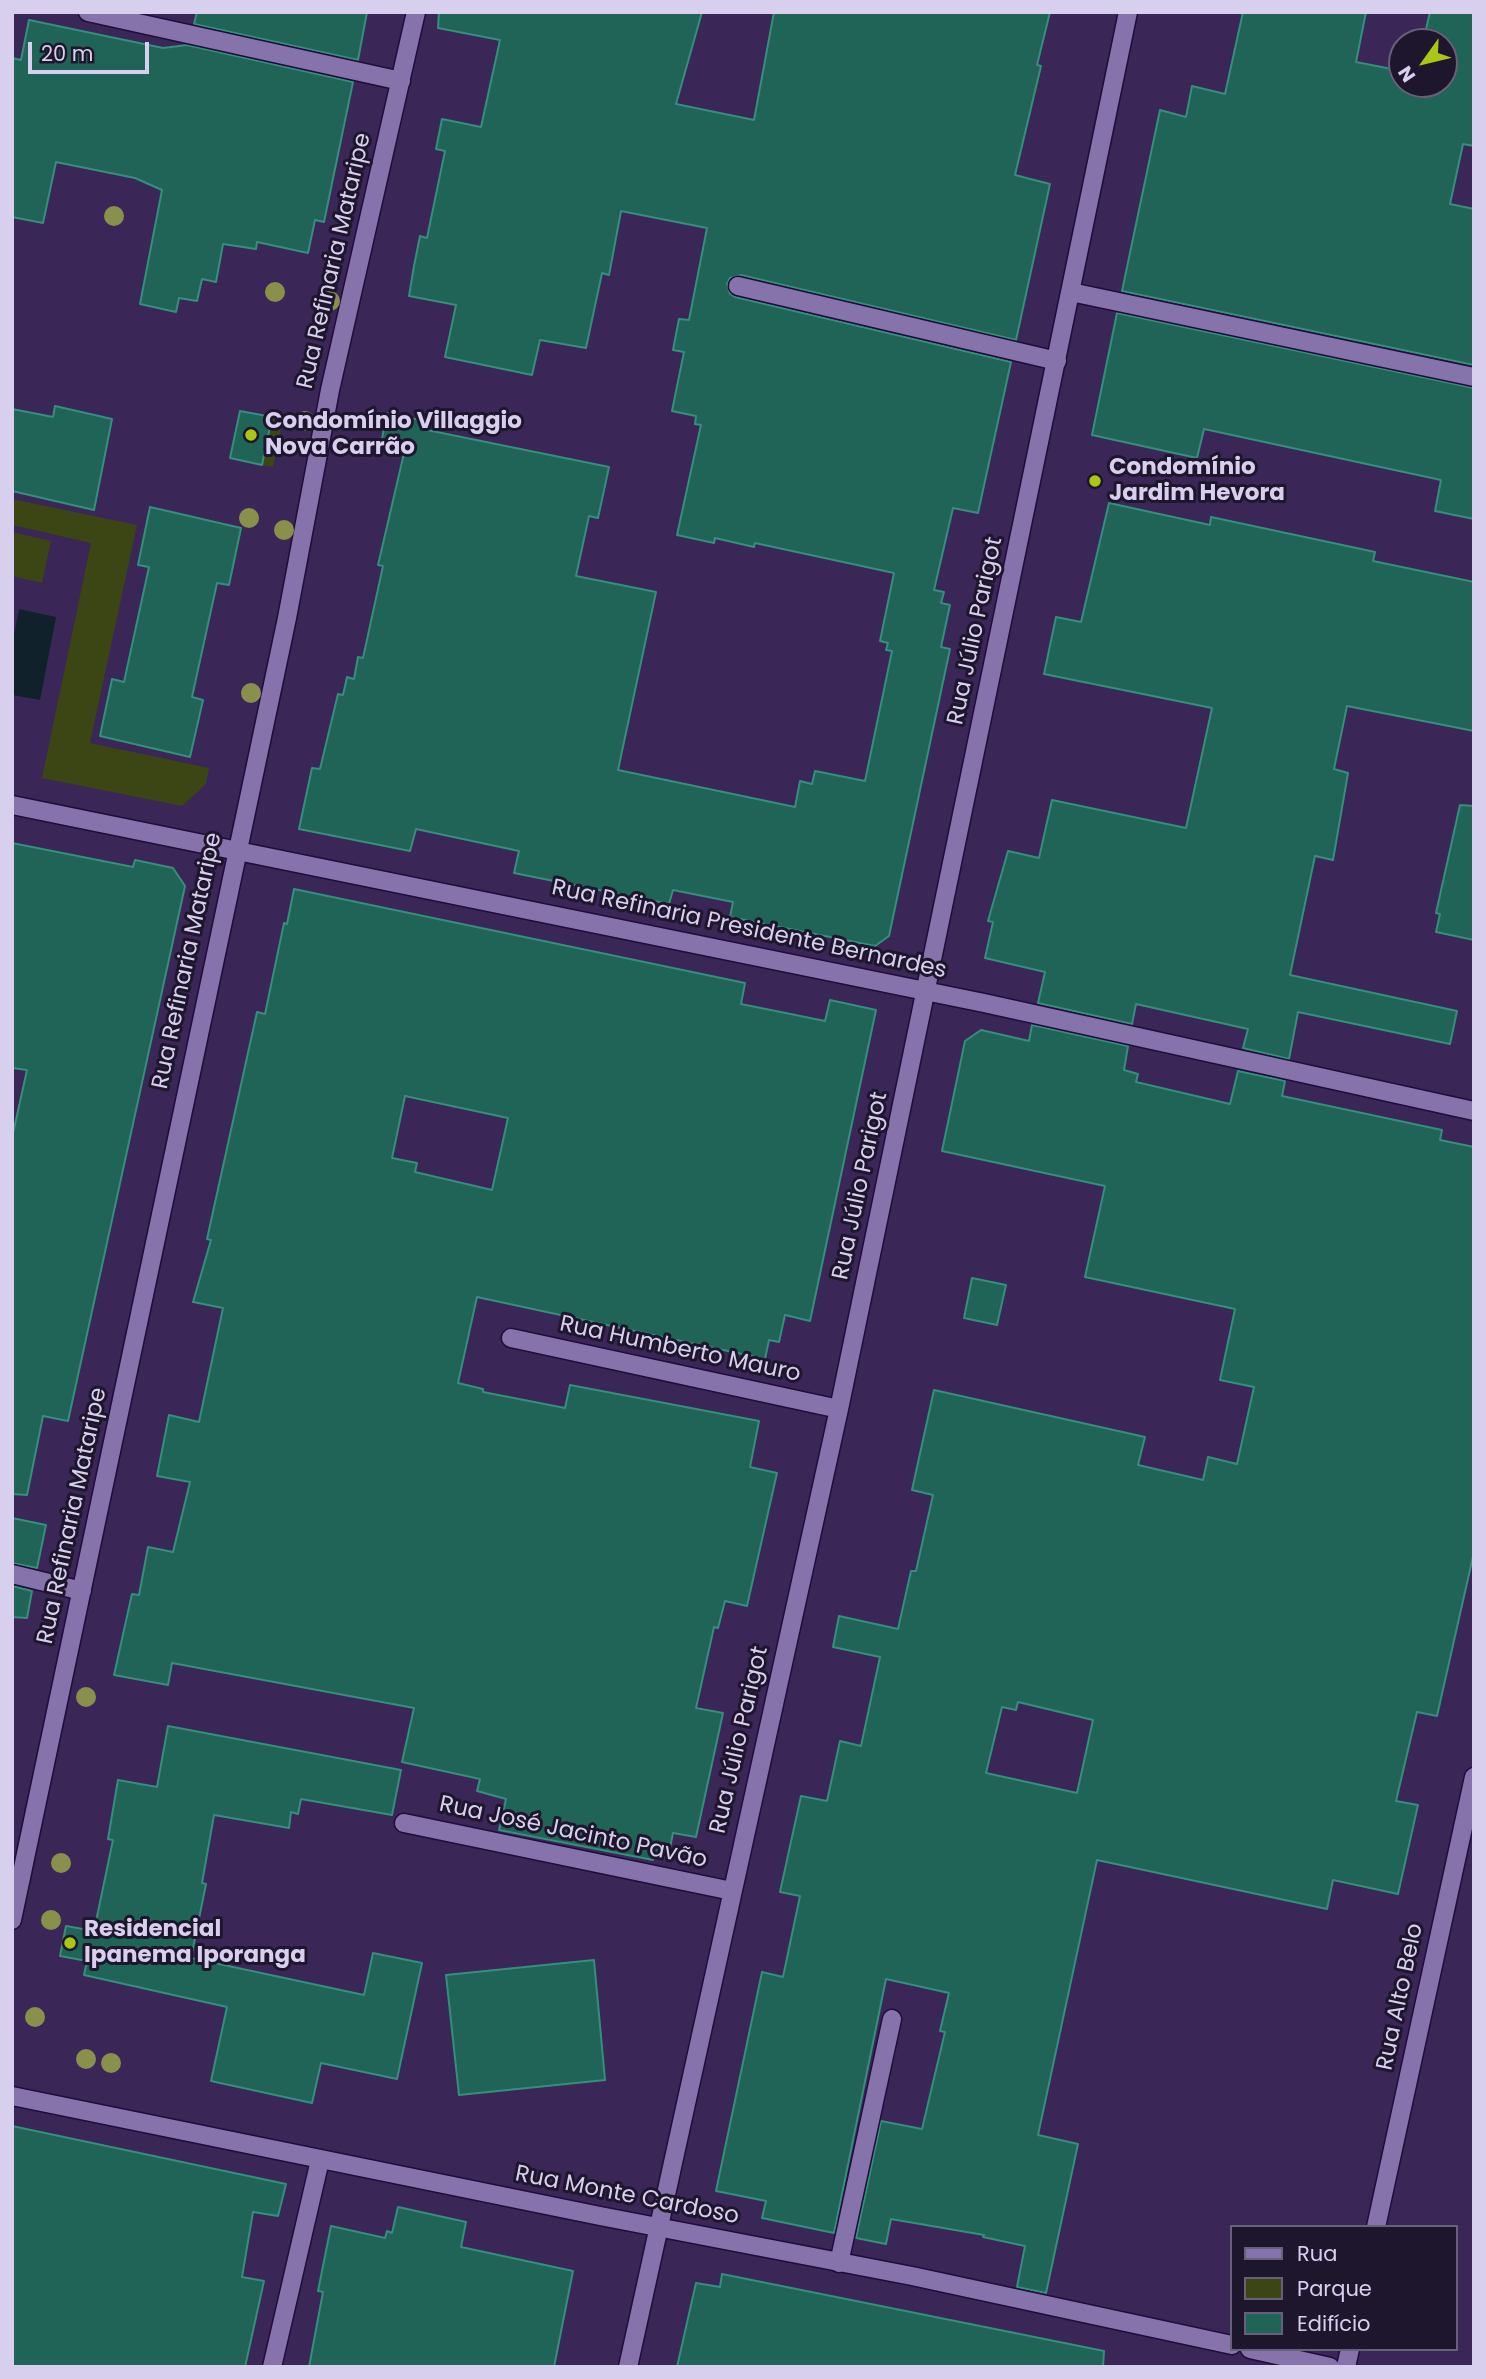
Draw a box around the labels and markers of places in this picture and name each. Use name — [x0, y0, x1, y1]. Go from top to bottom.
place label: Condomínio Villaggio Nova Carrão — [265, 408, 522, 462]
marker: Condomínio Villaggio Nova Carrão — [243, 427, 259, 443]
place label: Condomínio Jardim Hevora — [1109, 454, 1285, 508]
marker: Condomínio Jardim Hevora — [1087, 473, 1103, 489]
place label: Residencial Ipanema Iporanga — [84, 1916, 306, 1970]
marker: Residencial Ipanema Iporanga — [62, 1935, 78, 1951]

